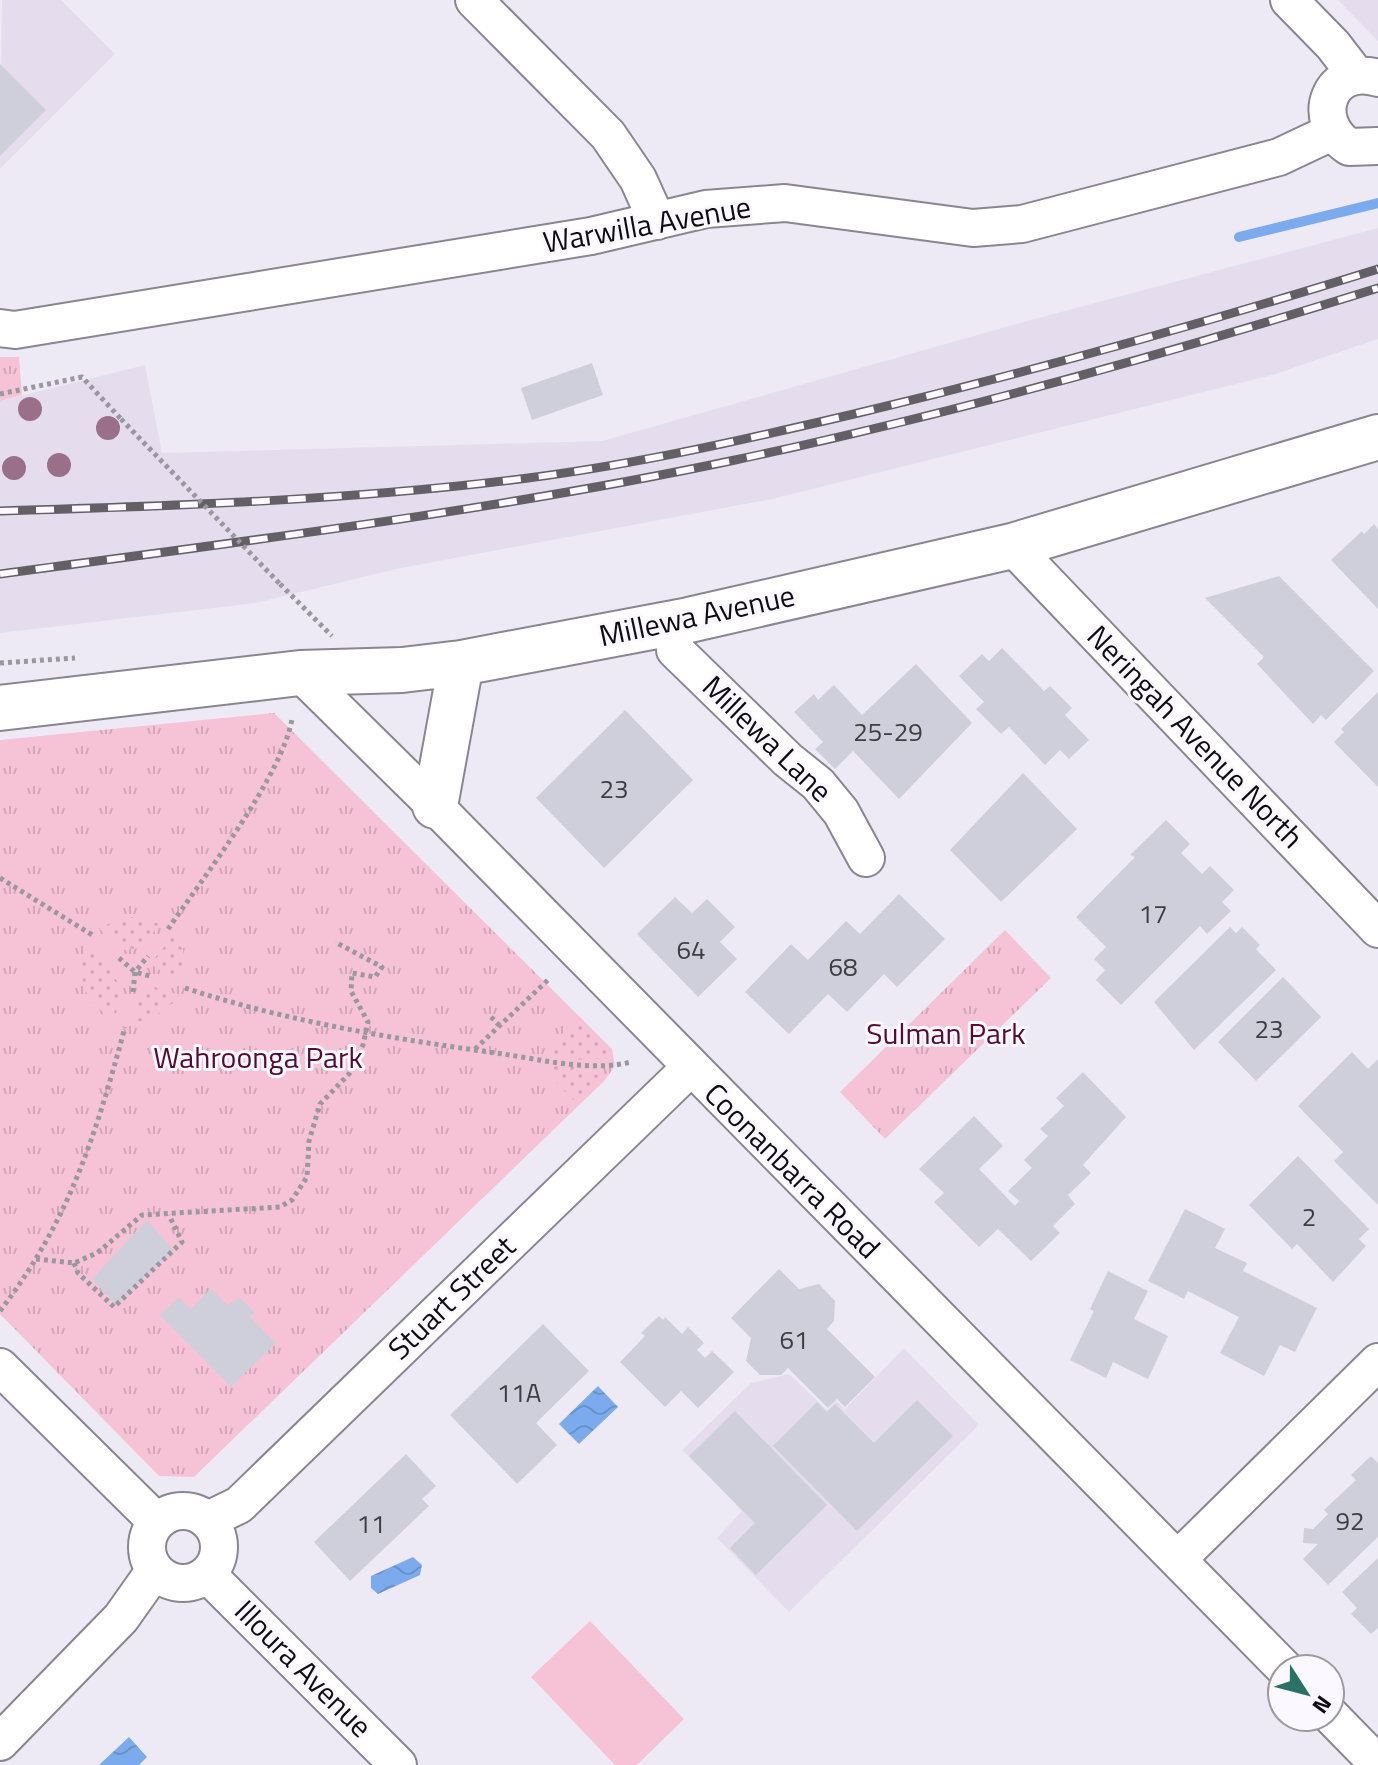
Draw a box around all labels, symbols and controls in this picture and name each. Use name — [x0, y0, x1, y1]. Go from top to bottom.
street label: Warwilla Avenue — [539, 183, 754, 265]
street label: Millewa Avenue — [595, 572, 799, 658]
street label: Neringah Avenue North — [1077, 614, 1315, 858]
street label: Millewa Lane — [692, 664, 843, 812]
house number: 25-29 — [853, 712, 923, 751]
house number: 23 — [599, 769, 629, 808]
house number: 17 — [1138, 894, 1168, 933]
house number: 64 — [676, 930, 706, 969]
house number: 68 — [828, 947, 858, 986]
house number: 23 — [1254, 1009, 1284, 1048]
park label: Sulman Park — [866, 1010, 1026, 1056]
park label: Wahroonga Park — [153, 1034, 363, 1080]
street label: Coonanbarra Road — [694, 1072, 891, 1269]
house number: 2 — [1302, 1197, 1316, 1236]
street label: Stuart Street — [377, 1224, 526, 1370]
house number: 61 — [779, 1320, 809, 1359]
house number: 11A — [497, 1373, 541, 1412]
house number: 92 — [1335, 1501, 1365, 1540]
house number: 11 — [356, 1504, 386, 1543]
street label: Illoura Avenue — [224, 1589, 383, 1748]
north arrow — [1266, 1653, 1346, 1733]
text: N — [1304, 1689, 1340, 1721]

